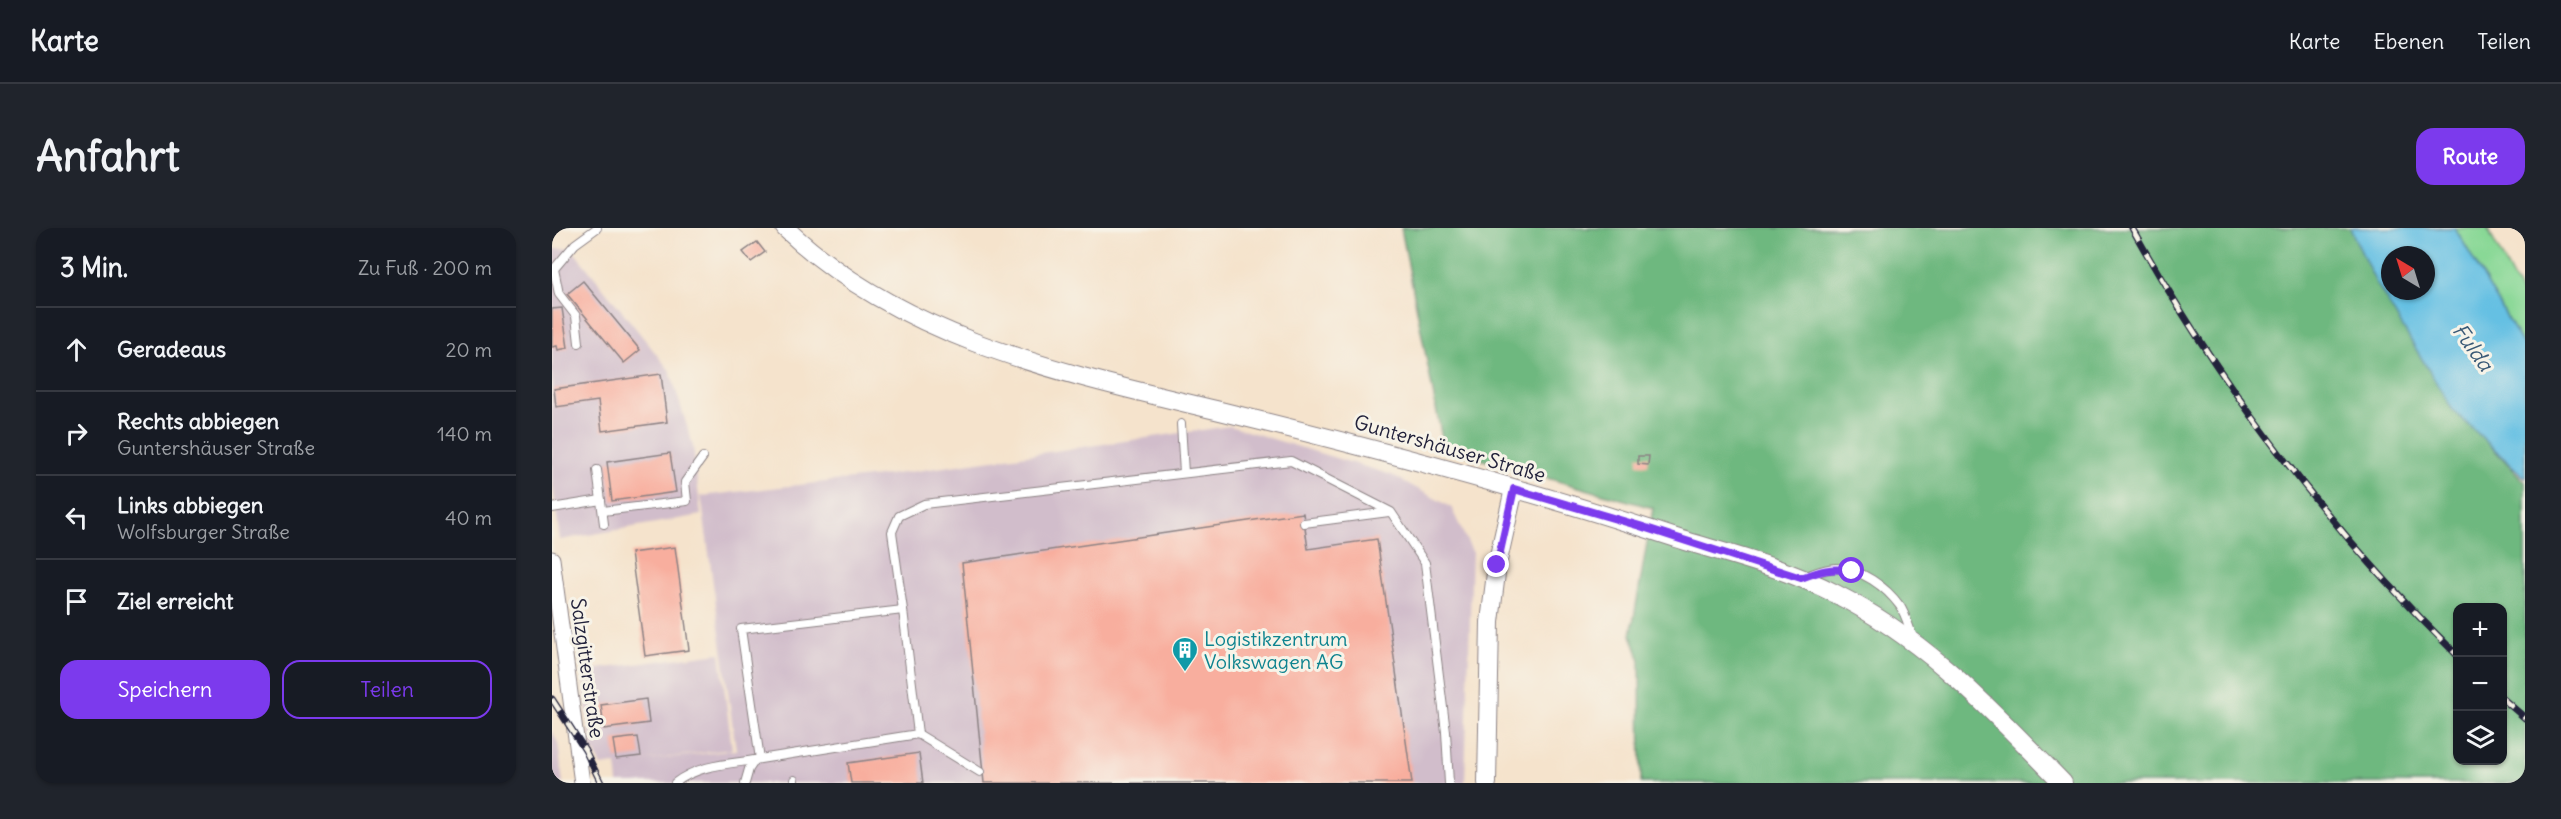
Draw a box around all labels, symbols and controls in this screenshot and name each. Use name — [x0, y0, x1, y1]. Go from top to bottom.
text: Karte — [30, 23, 99, 59]
text: Karte — [2289, 28, 2340, 55]
text: Ebenen — [2373, 28, 2444, 55]
text: Teilen — [2477, 28, 2531, 55]
button: Route — [2416, 128, 2525, 185]
text: Anfahrt — [36, 130, 180, 182]
north arrow — [2381, 246, 2435, 300]
text: 3 Min. — [60, 251, 128, 284]
text: Zu Fuß · 200 m — [358, 255, 492, 280]
water label: Fulda — [2447, 318, 2500, 377]
icon: ahead — [60, 333, 93, 366]
text: Geradeaus — [117, 335, 226, 363]
text: 20 m — [446, 337, 492, 362]
text: Rechts abbiegen — [117, 407, 279, 435]
street label: Guntershäuser Straße — [1351, 409, 1549, 487]
icon: right — [60, 417, 93, 450]
text: 140 m — [437, 421, 492, 446]
text: Guntershäuser Straße — [117, 435, 315, 460]
text: Links abbiegen — [117, 491, 264, 519]
icon: left — [60, 501, 93, 534]
text: 40 m — [445, 505, 492, 530]
text: Wolfsburger Straße — [117, 519, 290, 544]
route end — [1483, 551, 1509, 577]
route start — [1838, 557, 1864, 583]
icon: arrive — [60, 585, 93, 618]
text: Ziel erreicht — [117, 587, 234, 615]
street label: Salzgitterstraße — [566, 596, 610, 740]
map controls — [2453, 603, 2507, 765]
button: + — [2453, 603, 2507, 657]
place label: Logistikzentrum Volkswagen AG — [1204, 626, 1348, 674]
building icon: Logistikzentrum Volkswagen AG — [1170, 635, 1200, 673]
button: − — [2453, 657, 2507, 711]
button: Speichern — [60, 660, 270, 719]
button: Teilen — [282, 660, 492, 719]
button: layers — [2453, 711, 2507, 765]

